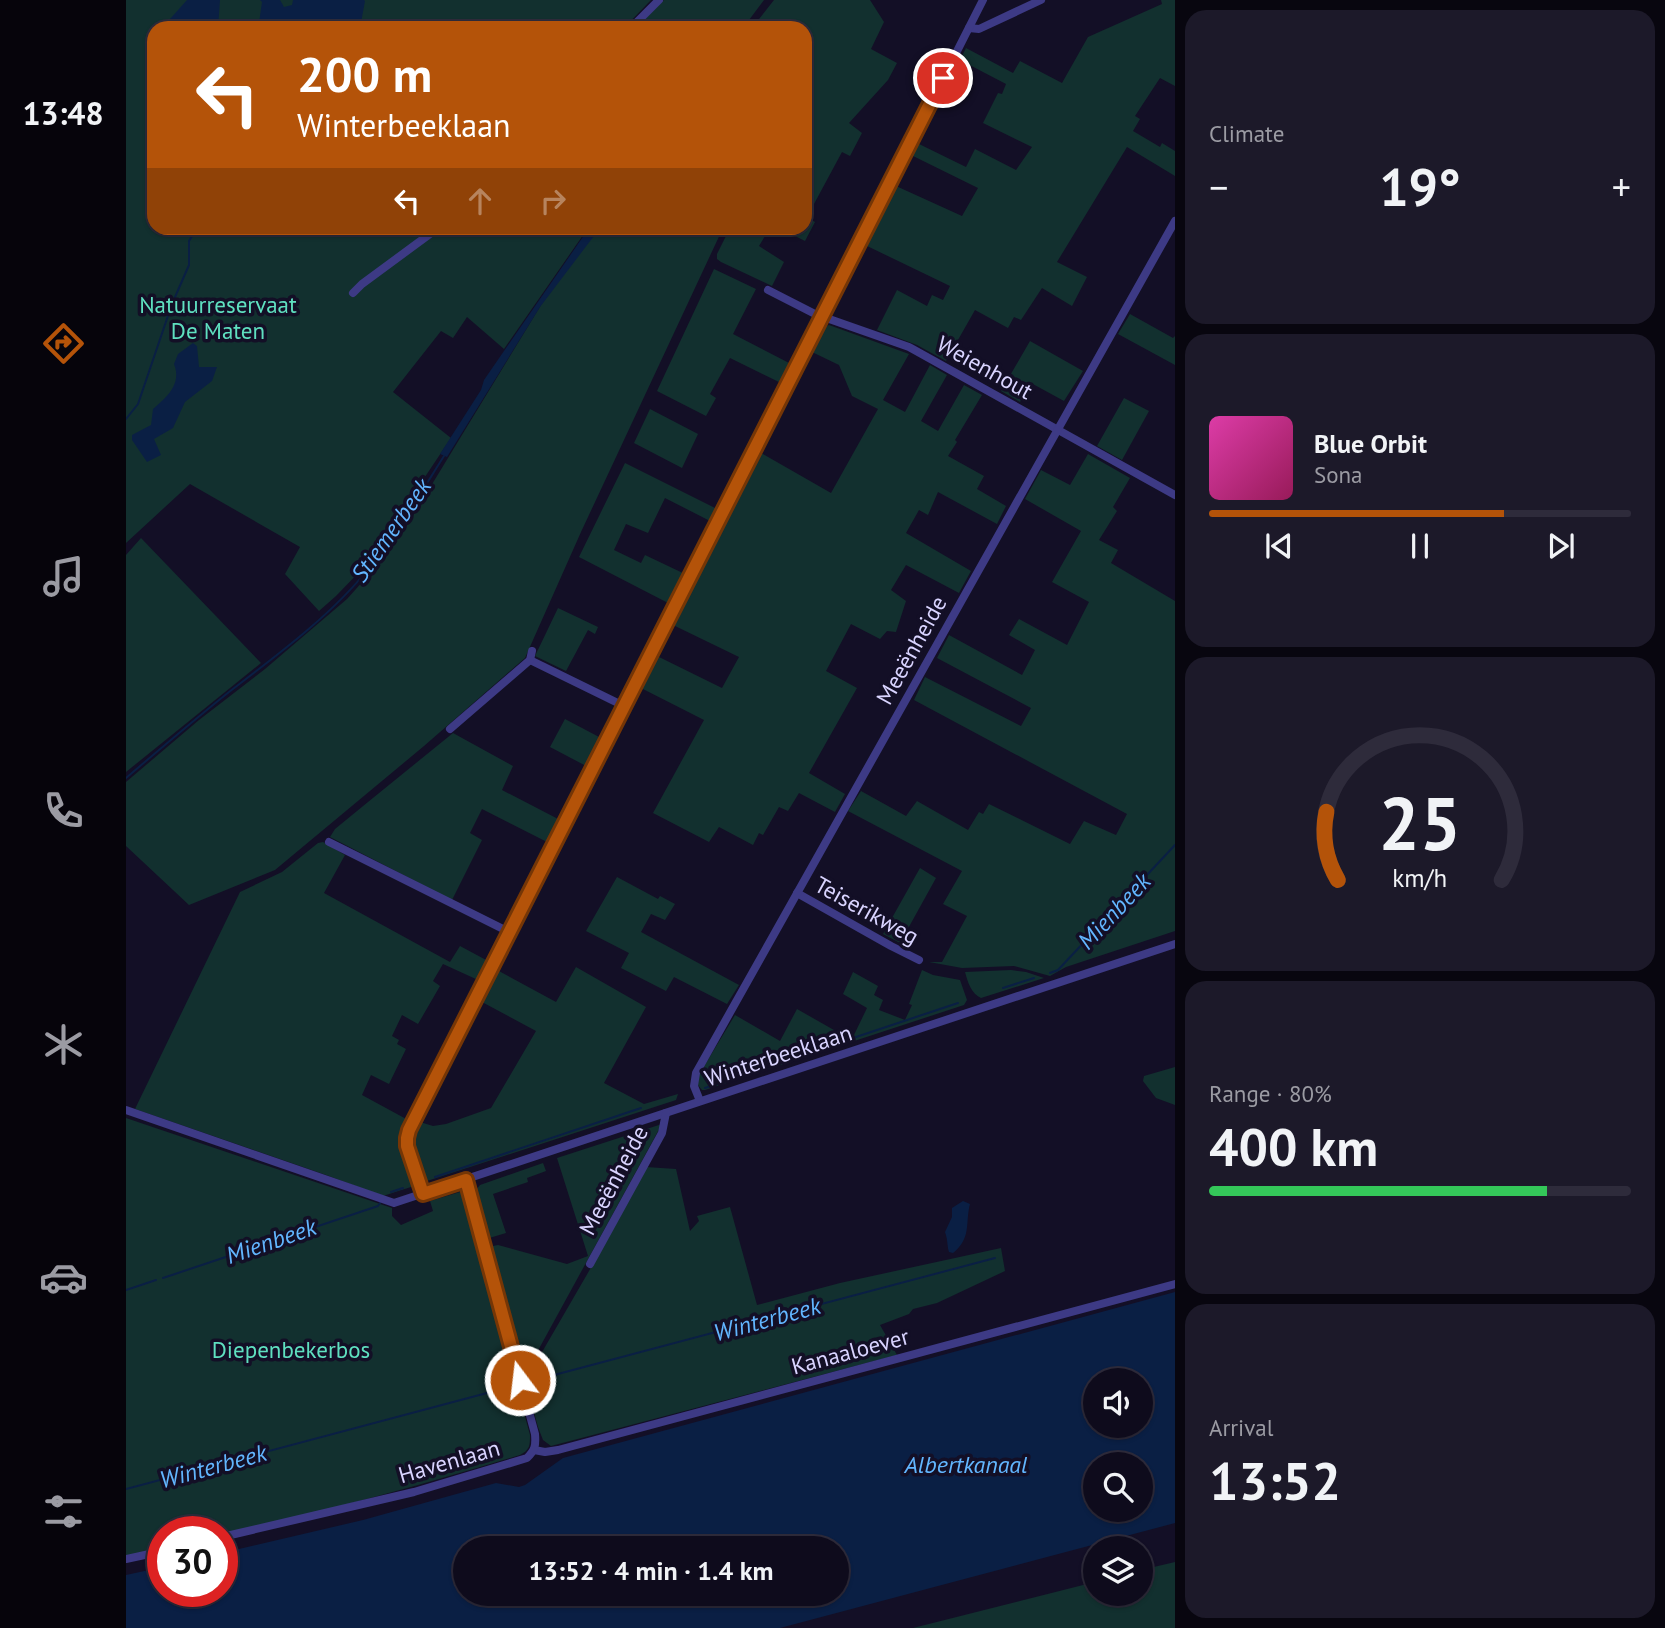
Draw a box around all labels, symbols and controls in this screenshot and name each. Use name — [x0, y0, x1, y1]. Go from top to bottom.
text: 200 m — [297, 42, 432, 106]
pin — [913, 48, 973, 108]
icon: left — [182, 49, 273, 140]
icon: arrive — [924, 59, 962, 97]
text: 13:48 — [22, 92, 104, 134]
text: Winterbeeklaan — [297, 104, 511, 146]
text: Climate — [1209, 119, 1284, 148]
text: 19° — [1379, 153, 1461, 220]
text: − — [1209, 162, 1228, 211]
text: + — [1612, 162, 1631, 211]
icon: left — [388, 182, 426, 220]
icon: ahead — [461, 182, 499, 220]
icon: right — [534, 182, 572, 220]
park label: Natuurreservaat De Maten — [139, 290, 297, 345]
icon: directions — [39, 319, 88, 368]
street label: Weienhout — [932, 329, 1038, 405]
text: Blue Orbit — [1314, 427, 1427, 460]
text: Sona — [1314, 460, 1363, 489]
water label: Stiemerbeek — [344, 471, 439, 588]
icon: previous — [1260, 527, 1298, 565]
icon: pause — [1401, 527, 1439, 565]
icon: next — [1542, 527, 1580, 565]
icon: music — [39, 552, 88, 601]
street label: Meeënheide — [869, 591, 953, 709]
text: 25 — [1379, 776, 1461, 870]
icon: phone — [39, 786, 88, 835]
text: km/h — [1393, 862, 1447, 894]
water label: Mienbeek — [1071, 865, 1158, 956]
street label: Teiserikweg — [810, 870, 924, 950]
street label: Winterbeeklaan — [701, 1017, 855, 1093]
icon: climate — [39, 1020, 88, 1069]
text: Range · 80% — [1209, 1079, 1332, 1108]
text: 400 km — [1209, 1113, 1378, 1180]
street label: Meeënheide — [572, 1120, 654, 1240]
water label: Mienbeek — [222, 1211, 321, 1271]
icon: car — [39, 1253, 88, 1302]
water label: Winterbeek — [710, 1290, 825, 1348]
street label: Kanaaloever — [788, 1321, 912, 1381]
park label: Diepenbekerbos — [212, 1335, 370, 1364]
position arrow — [483, 1343, 557, 1417]
map controls — [1083, 1368, 1153, 1606]
button: sound — [1083, 1368, 1153, 1438]
text: Arrival — [1209, 1413, 1273, 1442]
street label: Havenlaan — [395, 1433, 503, 1489]
water label: Winterbeek — [156, 1437, 271, 1495]
text: 13:52 — [1209, 1447, 1341, 1514]
water label: Albertkanaal — [903, 1449, 1028, 1480]
button: search — [1083, 1452, 1153, 1522]
icon: filters — [39, 1487, 88, 1536]
speed limit sign: 30 — [147, 1516, 238, 1607]
button: layers — [1083, 1536, 1153, 1606]
text: 13:52 · 4 min · 1.4 km — [529, 1554, 774, 1587]

